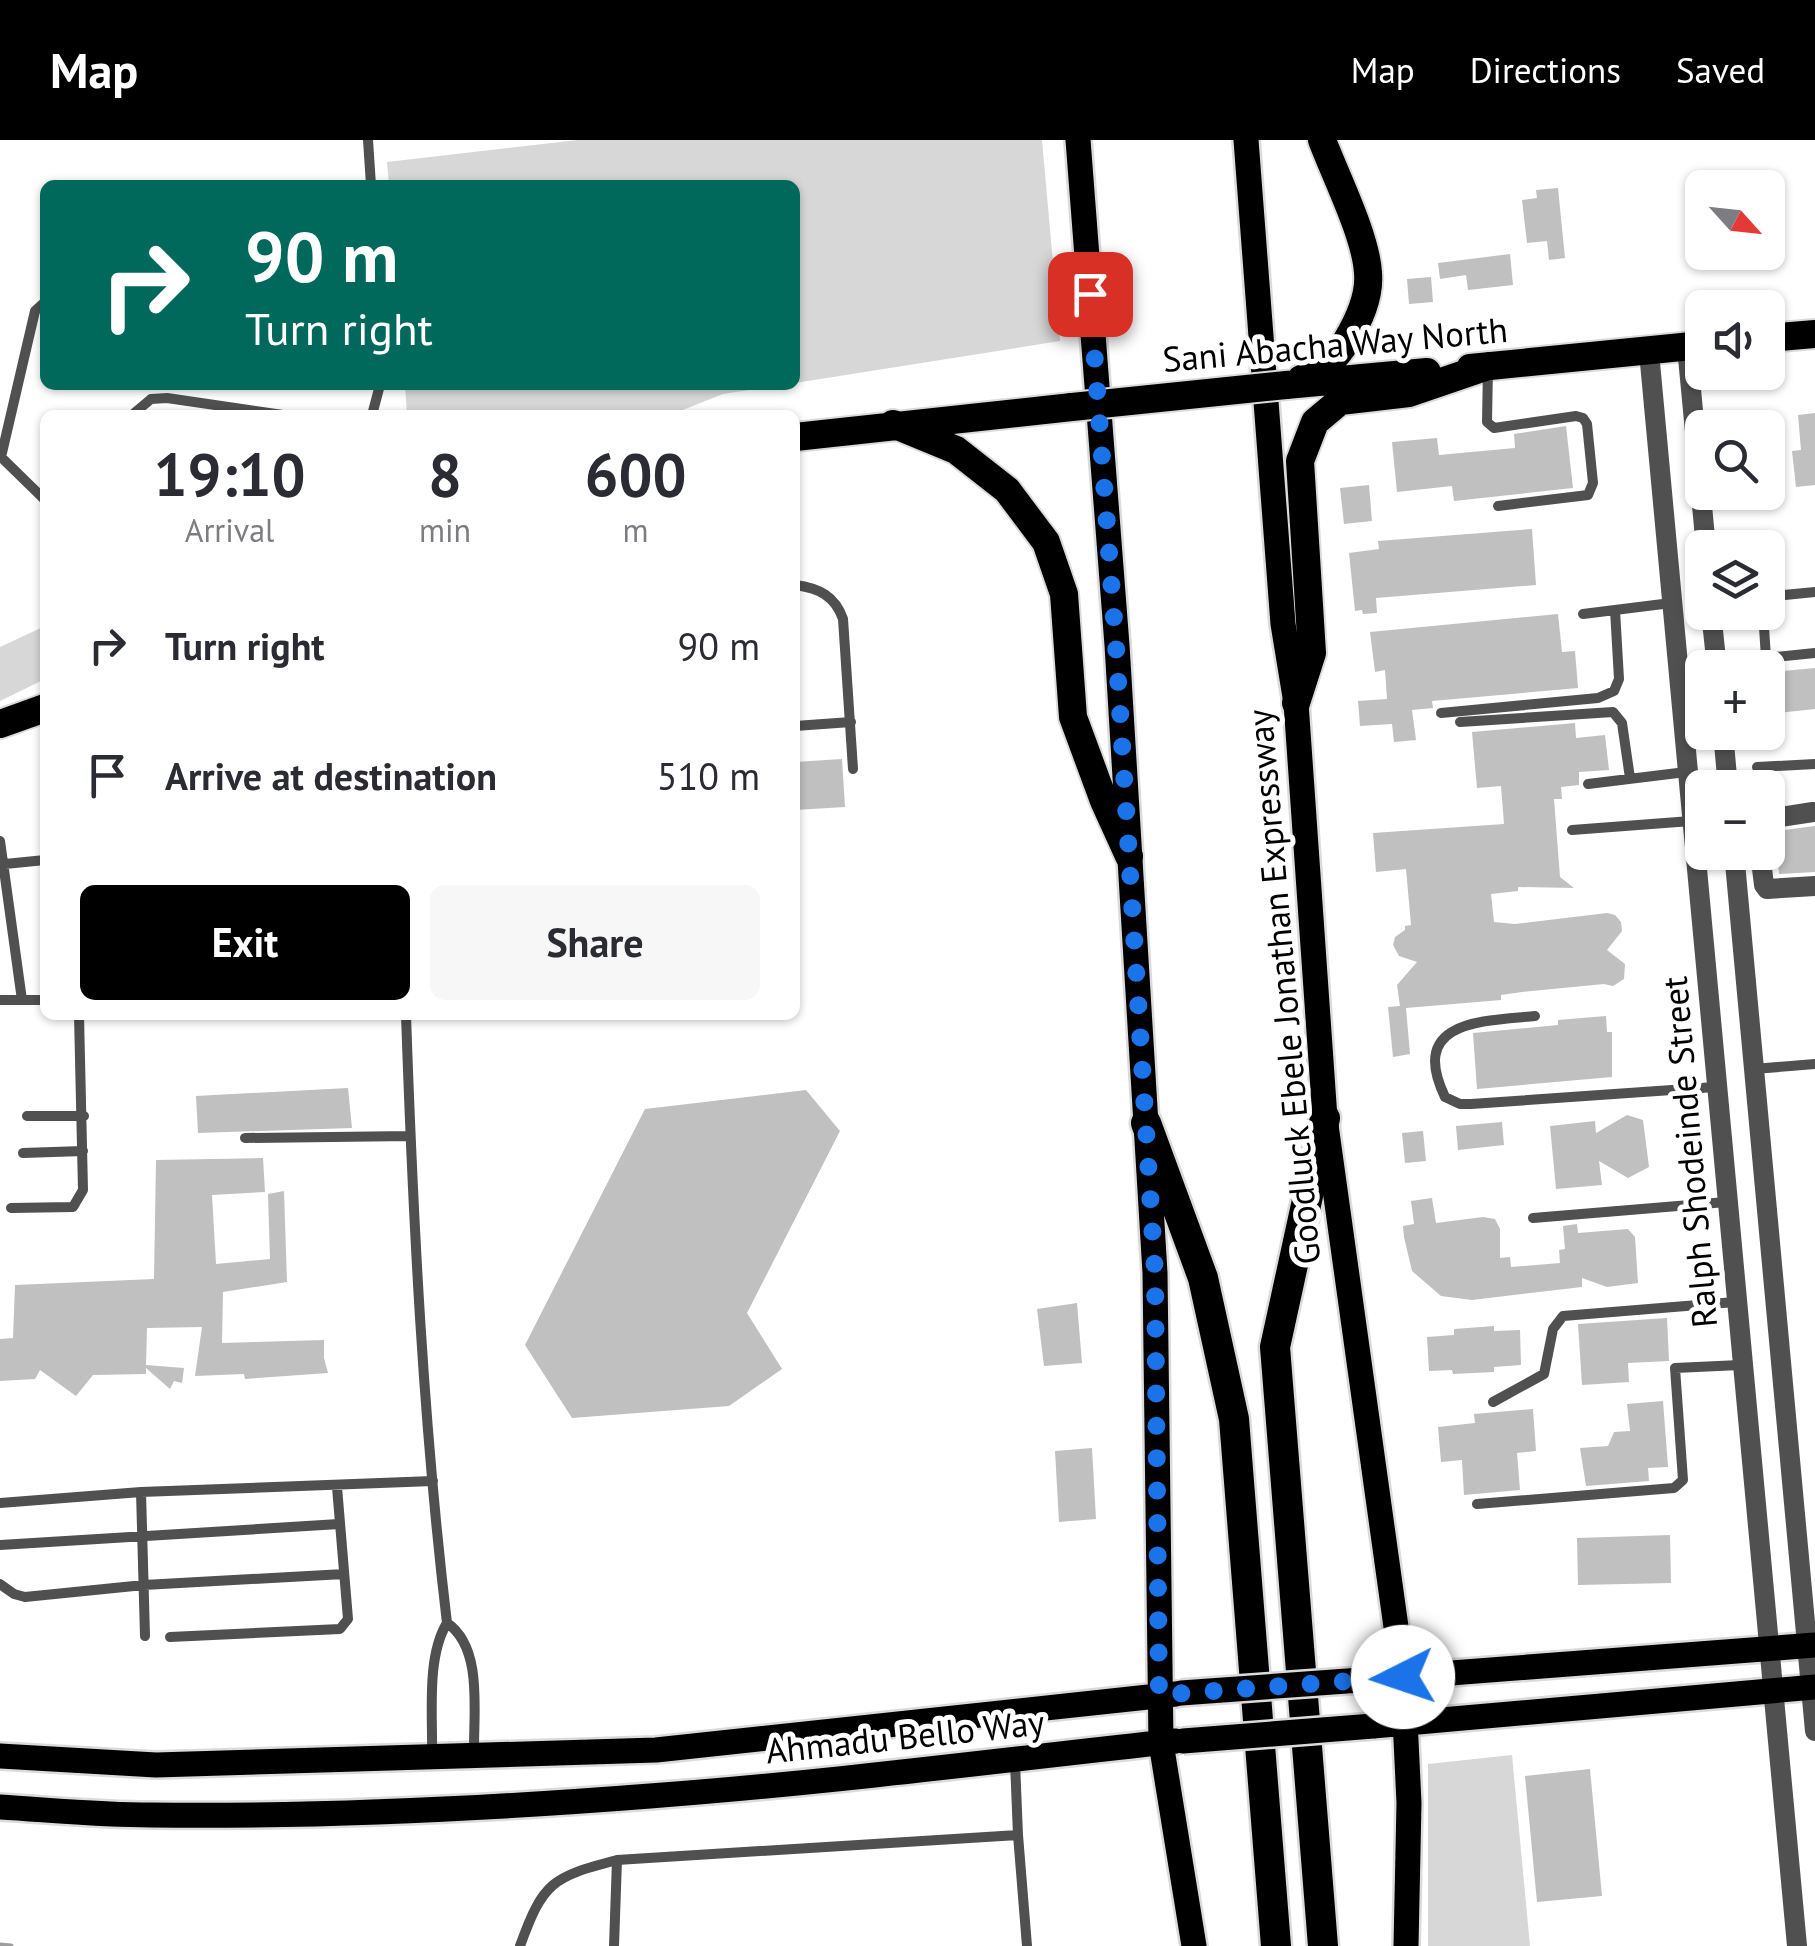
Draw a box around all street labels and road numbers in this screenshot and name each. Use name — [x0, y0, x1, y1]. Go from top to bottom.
street label: Sani Abacha Way North — [1161, 306, 1509, 382]
street label: Goodluck Ebele Jonathan Expressway — [1236, 708, 1330, 1266]
street label: Ralph Shodeinde Street — [1651, 974, 1727, 1330]
street label: Ahmadu Bello Way — [763, 1699, 1047, 1773]

